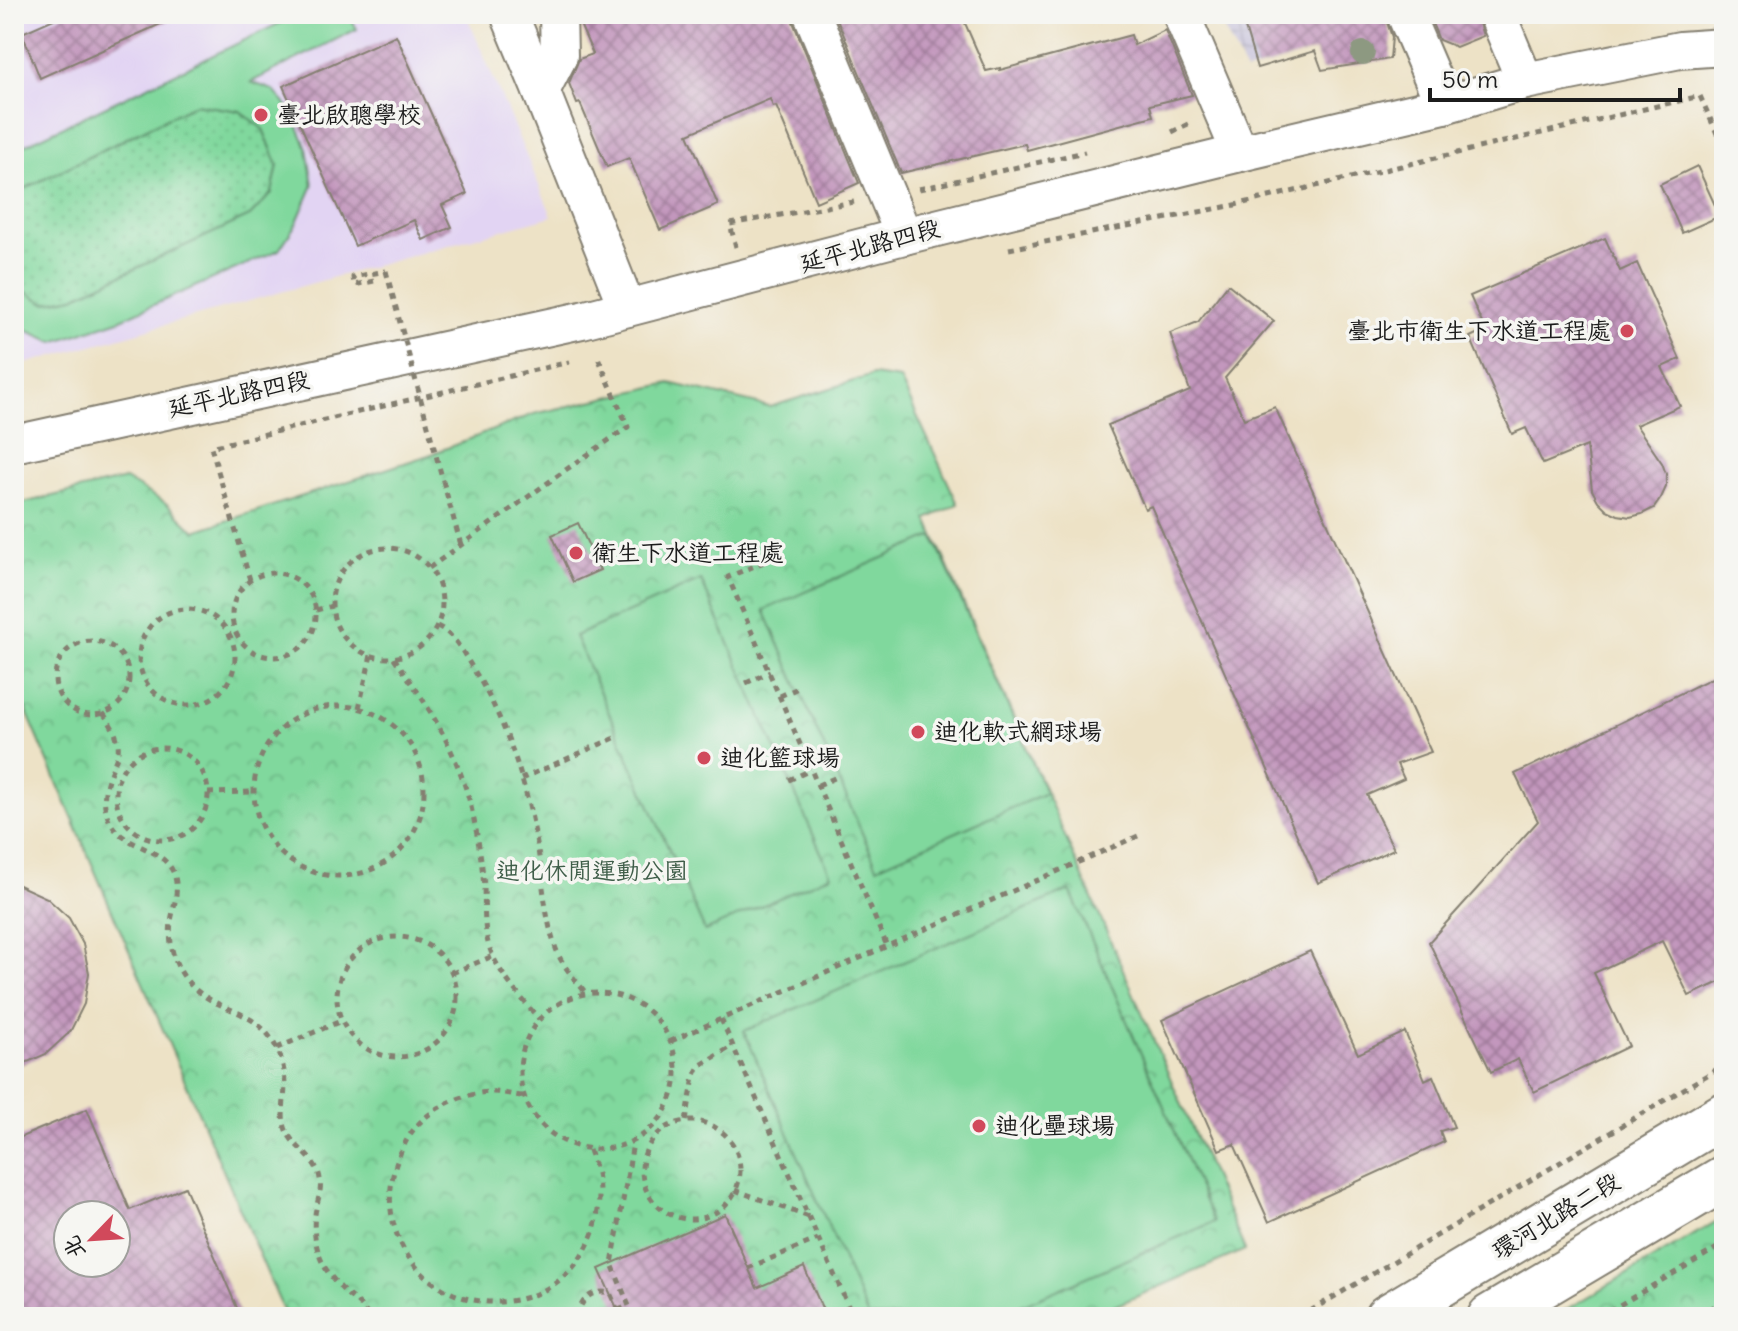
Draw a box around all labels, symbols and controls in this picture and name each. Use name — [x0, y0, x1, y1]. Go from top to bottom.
scale bar — [1430, 52, 1680, 102]
text: 50 m — [1442, 64, 1498, 94]
place label: 臺北啟聰學校 — [277, 99, 421, 129]
marker: 臺北啟聰學校 — [252, 106, 270, 124]
street label: 延平北路四段 — [796, 212, 943, 278]
place label: 臺北市衛生下水道工程處 — [1347, 315, 1611, 345]
marker: 臺北市衛生下水道工程處 — [1618, 322, 1636, 340]
street label: 延平北路四段 — [165, 363, 312, 423]
place label: 衛生下水道工程處 — [592, 537, 784, 567]
marker: 衛生下水道工程處 — [567, 544, 585, 562]
place label: 迪化軟式網球場 — [934, 716, 1102, 746]
marker: 迪化軟式網球場 — [909, 723, 927, 741]
place label: 迪化籃球場 — [720, 742, 840, 772]
marker: 迪化籃球場 — [695, 749, 713, 767]
park label: 迪化休閒運動公園 — [496, 855, 688, 885]
place label: 迪化壘球場 — [995, 1110, 1115, 1140]
marker: 迪化壘球場 — [970, 1117, 988, 1135]
street label: 環河北路二段 — [1486, 1165, 1625, 1265]
north arrow — [52, 1199, 132, 1279]
text: 北 — [57, 1232, 91, 1263]

